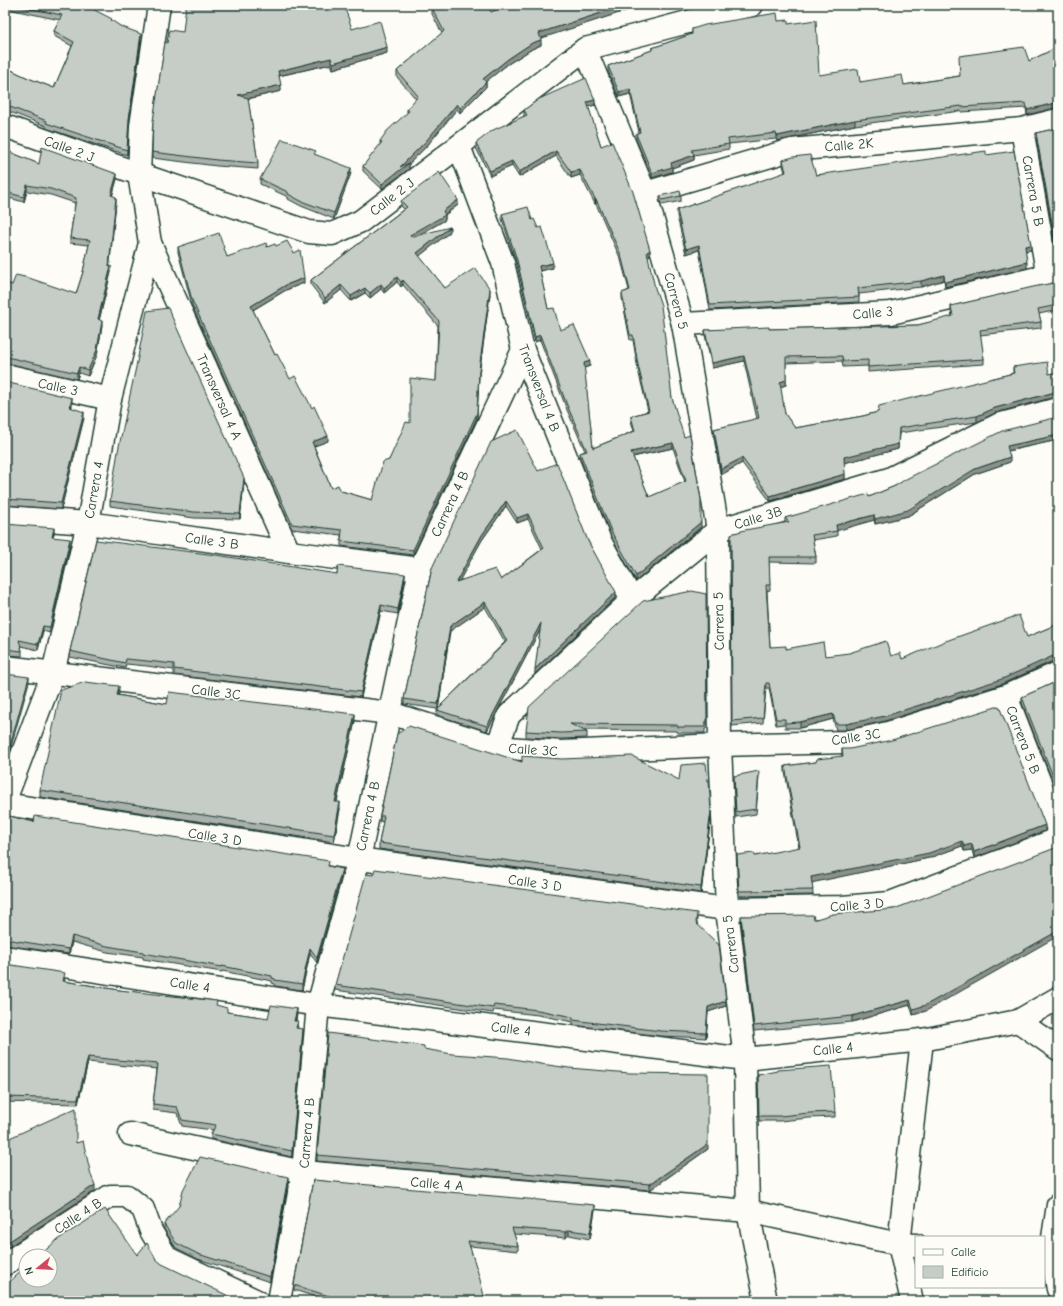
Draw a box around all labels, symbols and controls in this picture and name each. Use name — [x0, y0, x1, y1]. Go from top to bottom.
street label: Calle 2 J — [42, 132, 96, 166]
street label: Calle 2K — [824, 134, 874, 156]
street label: Carrera 5 B — [1018, 154, 1048, 228]
street label: Calle 2 J — [366, 174, 418, 220]
street label: Carrera 5 — [660, 271, 692, 331]
street label: Calle 3 — [852, 303, 894, 323]
street label: Transversal 4 B — [515, 342, 564, 434]
street label: Transversal 4 A — [193, 352, 245, 442]
street label: Calle 3 — [36, 374, 80, 400]
street label: Carrera 4 — [81, 460, 107, 520]
street label: Carrera 4 B — [427, 468, 473, 540]
street label: Calle 3B — [732, 503, 784, 533]
street label: Calle 3 B — [184, 529, 240, 553]
street label: Carrera 5 — [710, 592, 728, 650]
street label: Calle 3C — [190, 681, 242, 703]
street label: Carrera 5 B — [1002, 703, 1044, 777]
street label: Calle 3C — [830, 725, 882, 749]
street label: Calle 3C — [508, 740, 559, 760]
street label: Carrera 4 B — [352, 779, 384, 852]
street label: Calle 3 D — [187, 824, 243, 850]
street label: Calle 3 D — [507, 871, 563, 895]
street label: Calle 3 D — [829, 894, 885, 916]
street label: Carrera 5 — [719, 914, 743, 974]
street label: Calle 4 — [169, 973, 212, 997]
street label: Calle 4 — [490, 1018, 532, 1040]
street label: Calle 4 — [812, 1038, 854, 1060]
street label: Carrera 4 B — [295, 1097, 319, 1169]
street label: Calle 4 A — [410, 1173, 464, 1195]
street label: Calle 4 B — [51, 1194, 105, 1238]
legend — [915, 1236, 1045, 1288]
text: Calle — [951, 1245, 976, 1259]
north arrow — [18, 1248, 58, 1288]
text: Edificio — [951, 1265, 988, 1279]
text: N — [22, 1266, 36, 1276]

